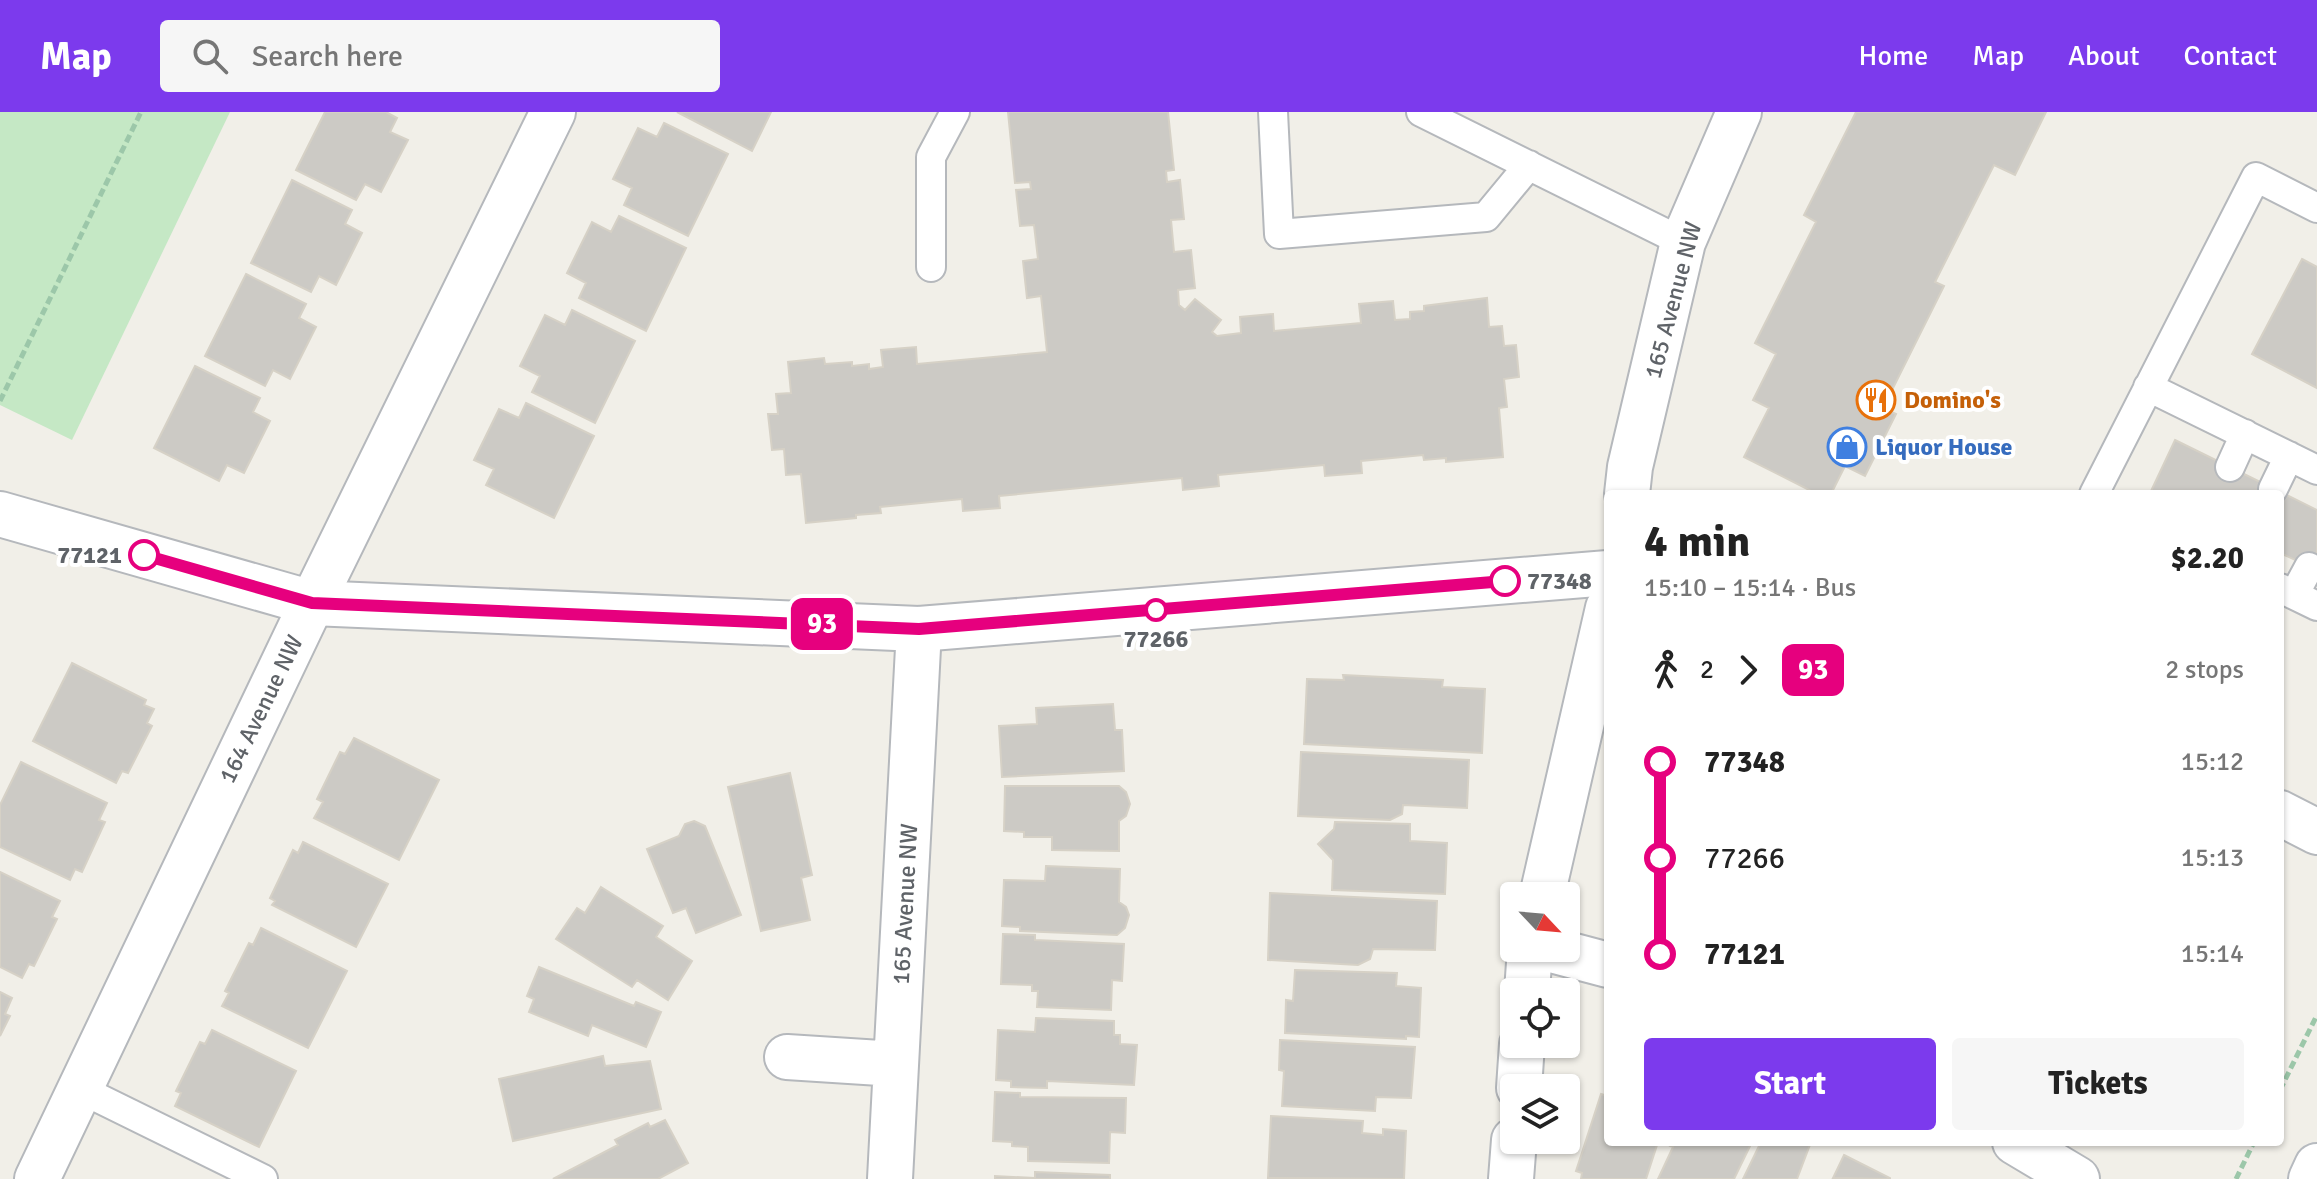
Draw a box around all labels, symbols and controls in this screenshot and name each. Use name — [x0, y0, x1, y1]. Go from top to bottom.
search box — [160, 20, 720, 92]
text: Map — [40, 33, 112, 80]
icon: search — [188, 34, 232, 78]
text: Search here — [252, 38, 403, 75]
text: Home — [1859, 39, 1928, 73]
text: Map — [1972, 39, 2024, 73]
text: About — [2068, 39, 2140, 73]
text: Contact — [2184, 39, 2277, 73]
street label: 165 Avenue NW — [1638, 218, 1708, 382]
restaurant icon: Domino's — [1855, 379, 1897, 421]
place label: Domino's — [1904, 385, 2001, 415]
shop icon: Liquor House — [1826, 426, 1868, 468]
place label: Liquor House — [1875, 432, 2013, 462]
text: 4 min — [1644, 515, 1750, 569]
place label: 77121 — [57, 540, 122, 570]
marker: 77121 — [129, 540, 159, 570]
text: $2.20 — [2171, 540, 2244, 577]
marker: 77348 — [1490, 566, 1520, 596]
place label: 77348 — [1527, 566, 1592, 596]
text: 15:10 – 15:14 · Bus — [1644, 572, 1856, 604]
line badge: 93 — [786, 598, 858, 650]
marker: 77266 — [1145, 599, 1167, 621]
text: 93 — [807, 607, 837, 641]
place label: 77266 — [1124, 624, 1188, 654]
street label: 164 Avenue NW — [212, 630, 310, 788]
icon: walk — [1644, 648, 1688, 692]
icon: forward — [1726, 648, 1770, 692]
text: 93 — [1798, 653, 1828, 687]
text: 2 — [1700, 654, 1714, 686]
text: 2 stops — [2165, 654, 2244, 686]
text: 77348 — [1704, 744, 1785, 781]
text: 15:12 — [2181, 746, 2244, 778]
street label: 165 Avenue NW — [886, 823, 924, 985]
text: 77266 — [1704, 840, 1785, 877]
text: 15:13 — [2181, 842, 2244, 874]
north arrow — [1500, 882, 1580, 962]
map controls — [1500, 882, 1580, 1154]
text: 77121 — [1704, 936, 1785, 973]
text: 15:14 — [2181, 938, 2244, 970]
button: locate — [1500, 978, 1580, 1058]
button: Start — [1644, 1038, 1936, 1130]
button: Tickets — [1952, 1038, 2244, 1130]
button: layers — [1500, 1074, 1580, 1154]

